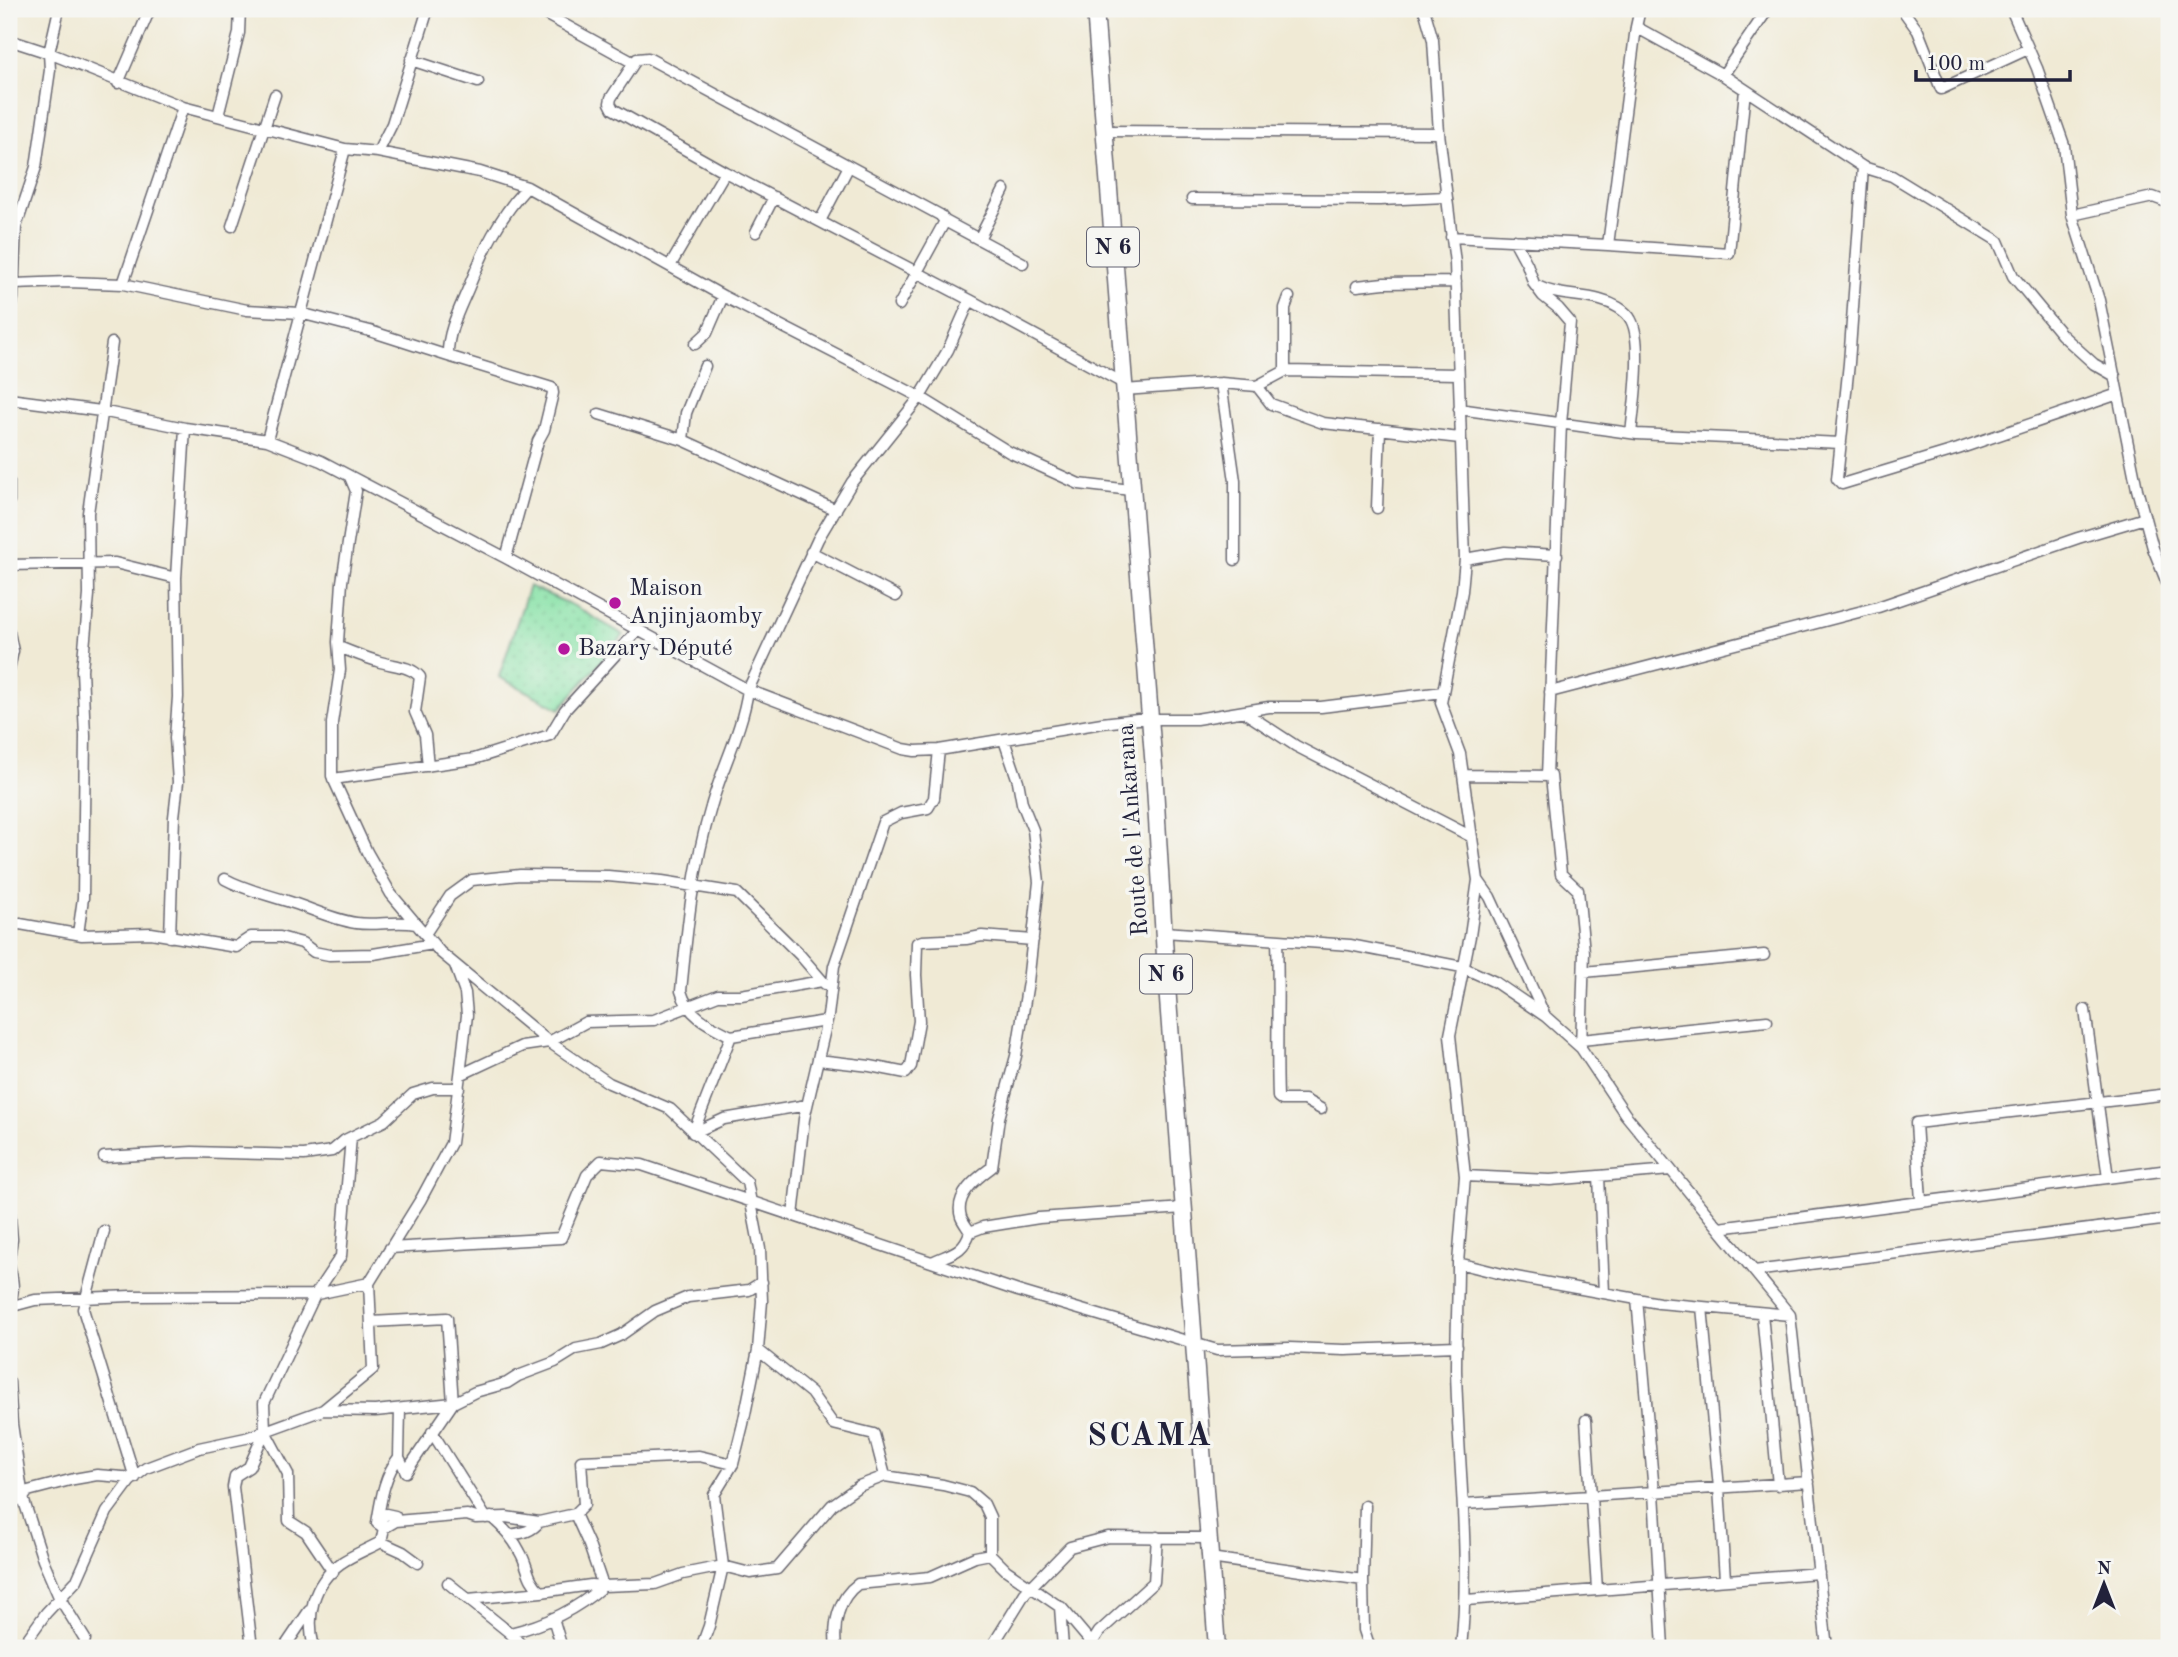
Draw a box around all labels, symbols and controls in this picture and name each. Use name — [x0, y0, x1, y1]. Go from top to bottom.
scale bar — [1916, 38, 2070, 82]
text: 100 m — [1926, 54, 1985, 75]
road number: N 6 — [1087, 228, 1139, 266]
place label: Maison Anjinjaomby — [629, 577, 763, 629]
marker: Maison Anjinjaomby — [607, 595, 623, 611]
place label: Bazary Député — [578, 637, 733, 661]
marker: Bazary Député — [556, 641, 572, 657]
street label: Route de l'Ankarana — [1115, 723, 1153, 937]
road number: N 6 — [1140, 954, 1192, 993]
district label: SCAMA — [1087, 1421, 1213, 1453]
north arrow — [2070, 1548, 2140, 1618]
text: N — [2097, 1560, 2112, 1579]

